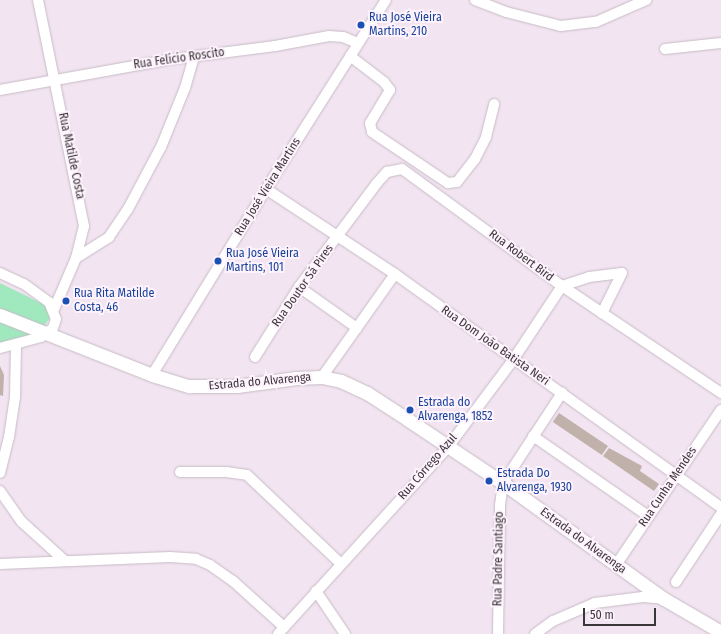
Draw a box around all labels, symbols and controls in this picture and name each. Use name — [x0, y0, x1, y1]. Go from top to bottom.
place label: Rua José Vieira Martins, 210 — [369, 11, 442, 39]
marker: Rua José Vieira Martins, 210 — [356, 20, 366, 30]
street label: Rua Felício Roscito — [133, 45, 225, 73]
street label: Rua Matilde Costa — [55, 111, 87, 201]
street label: Rua José Vieira Martins — [232, 135, 304, 239]
street label: Rua Robert Bird — [486, 227, 556, 285]
street label: Rua Doutor Sá Pires — [269, 242, 337, 330]
place label: Rua José Vieira Martins, 101 — [226, 247, 299, 275]
marker: Rua José Vieira Martins, 101 — [213, 256, 223, 266]
place label: Rua Rita Matilde Costa, 46 — [74, 287, 154, 315]
marker: Rua Rita Matilde Costa, 46 — [61, 296, 71, 306]
street label: Rua Dom João Batista Neri — [438, 303, 552, 389]
street label: Estrada do Alvarenga — [208, 370, 312, 394]
place label: Estrada do Alvarenga, 1852 — [418, 396, 492, 424]
marker: Estrada do Alvarenga, 1852 — [405, 405, 415, 415]
street label: Rua Córrego Azul — [395, 431, 461, 503]
street label: Rua Cunha Mendes — [636, 444, 700, 530]
place label: Estrada Do Alvarenga, 1930 — [497, 467, 572, 495]
marker: Estrada Do Alvarenga, 1930 — [484, 476, 494, 486]
street label: Estrada do Alvarenga — [537, 505, 629, 577]
street label: Rua Padre Santiago — [491, 512, 507, 606]
scale bar — [585, 600, 658, 626]
text: 50 m — [590, 608, 614, 622]

